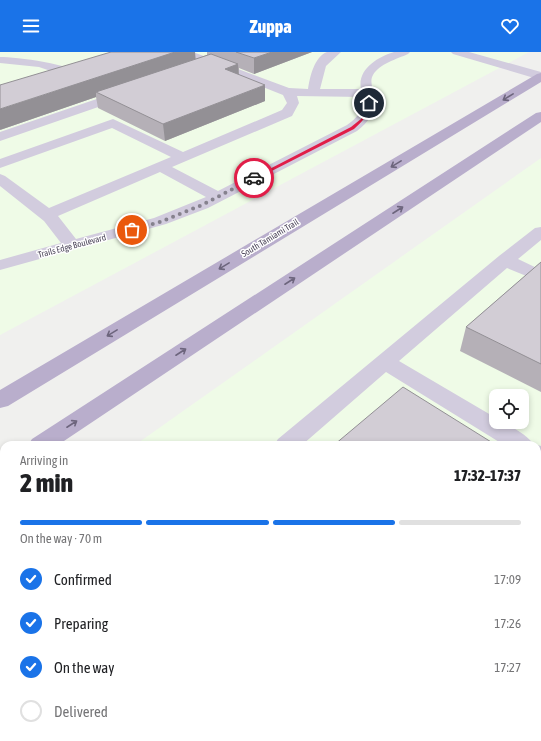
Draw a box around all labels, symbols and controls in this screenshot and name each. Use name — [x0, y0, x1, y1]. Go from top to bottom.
icon: menu — [20, 15, 42, 37]
icon: heart — [499, 15, 521, 37]
text: Zuppa — [249, 16, 292, 37]
pin — [352, 86, 386, 120]
icon: home — [358, 92, 380, 114]
one-way arrow — [502, 93, 513, 101]
courier — [234, 158, 274, 198]
one-way arrow — [390, 160, 402, 168]
icon: car — [243, 167, 265, 189]
one-way arrow — [392, 205, 404, 213]
pin — [115, 213, 149, 247]
street label: South Tamiami Trail — [240, 217, 301, 259]
icon: bag — [121, 219, 143, 241]
street label: Trails Edge Boulevard — [37, 232, 107, 260]
one-way arrow — [219, 262, 230, 270]
one-way arrow — [284, 277, 295, 285]
one-way arrow — [106, 329, 118, 337]
one-way arrow — [175, 348, 186, 356]
map controls — [489, 389, 529, 429]
button: locate — [489, 389, 529, 429]
one-way arrow — [66, 419, 78, 427]
text: Arriving in — [20, 453, 68, 468]
text: 17:32–17:37 — [454, 467, 521, 484]
text: 2 min — [20, 468, 73, 498]
text: On the way · 70 m — [20, 531, 102, 546]
icon: check — [20, 568, 42, 590]
text: Confirmed — [54, 571, 112, 588]
text: 17:09 — [494, 572, 521, 587]
icon: check — [20, 612, 42, 634]
text: Preparing — [54, 615, 108, 632]
text: 17:26 — [494, 616, 521, 631]
icon: check — [20, 656, 42, 678]
text: On the way — [54, 659, 115, 676]
text: 17:27 — [494, 660, 521, 675]
text: Delivered — [54, 703, 108, 720]

